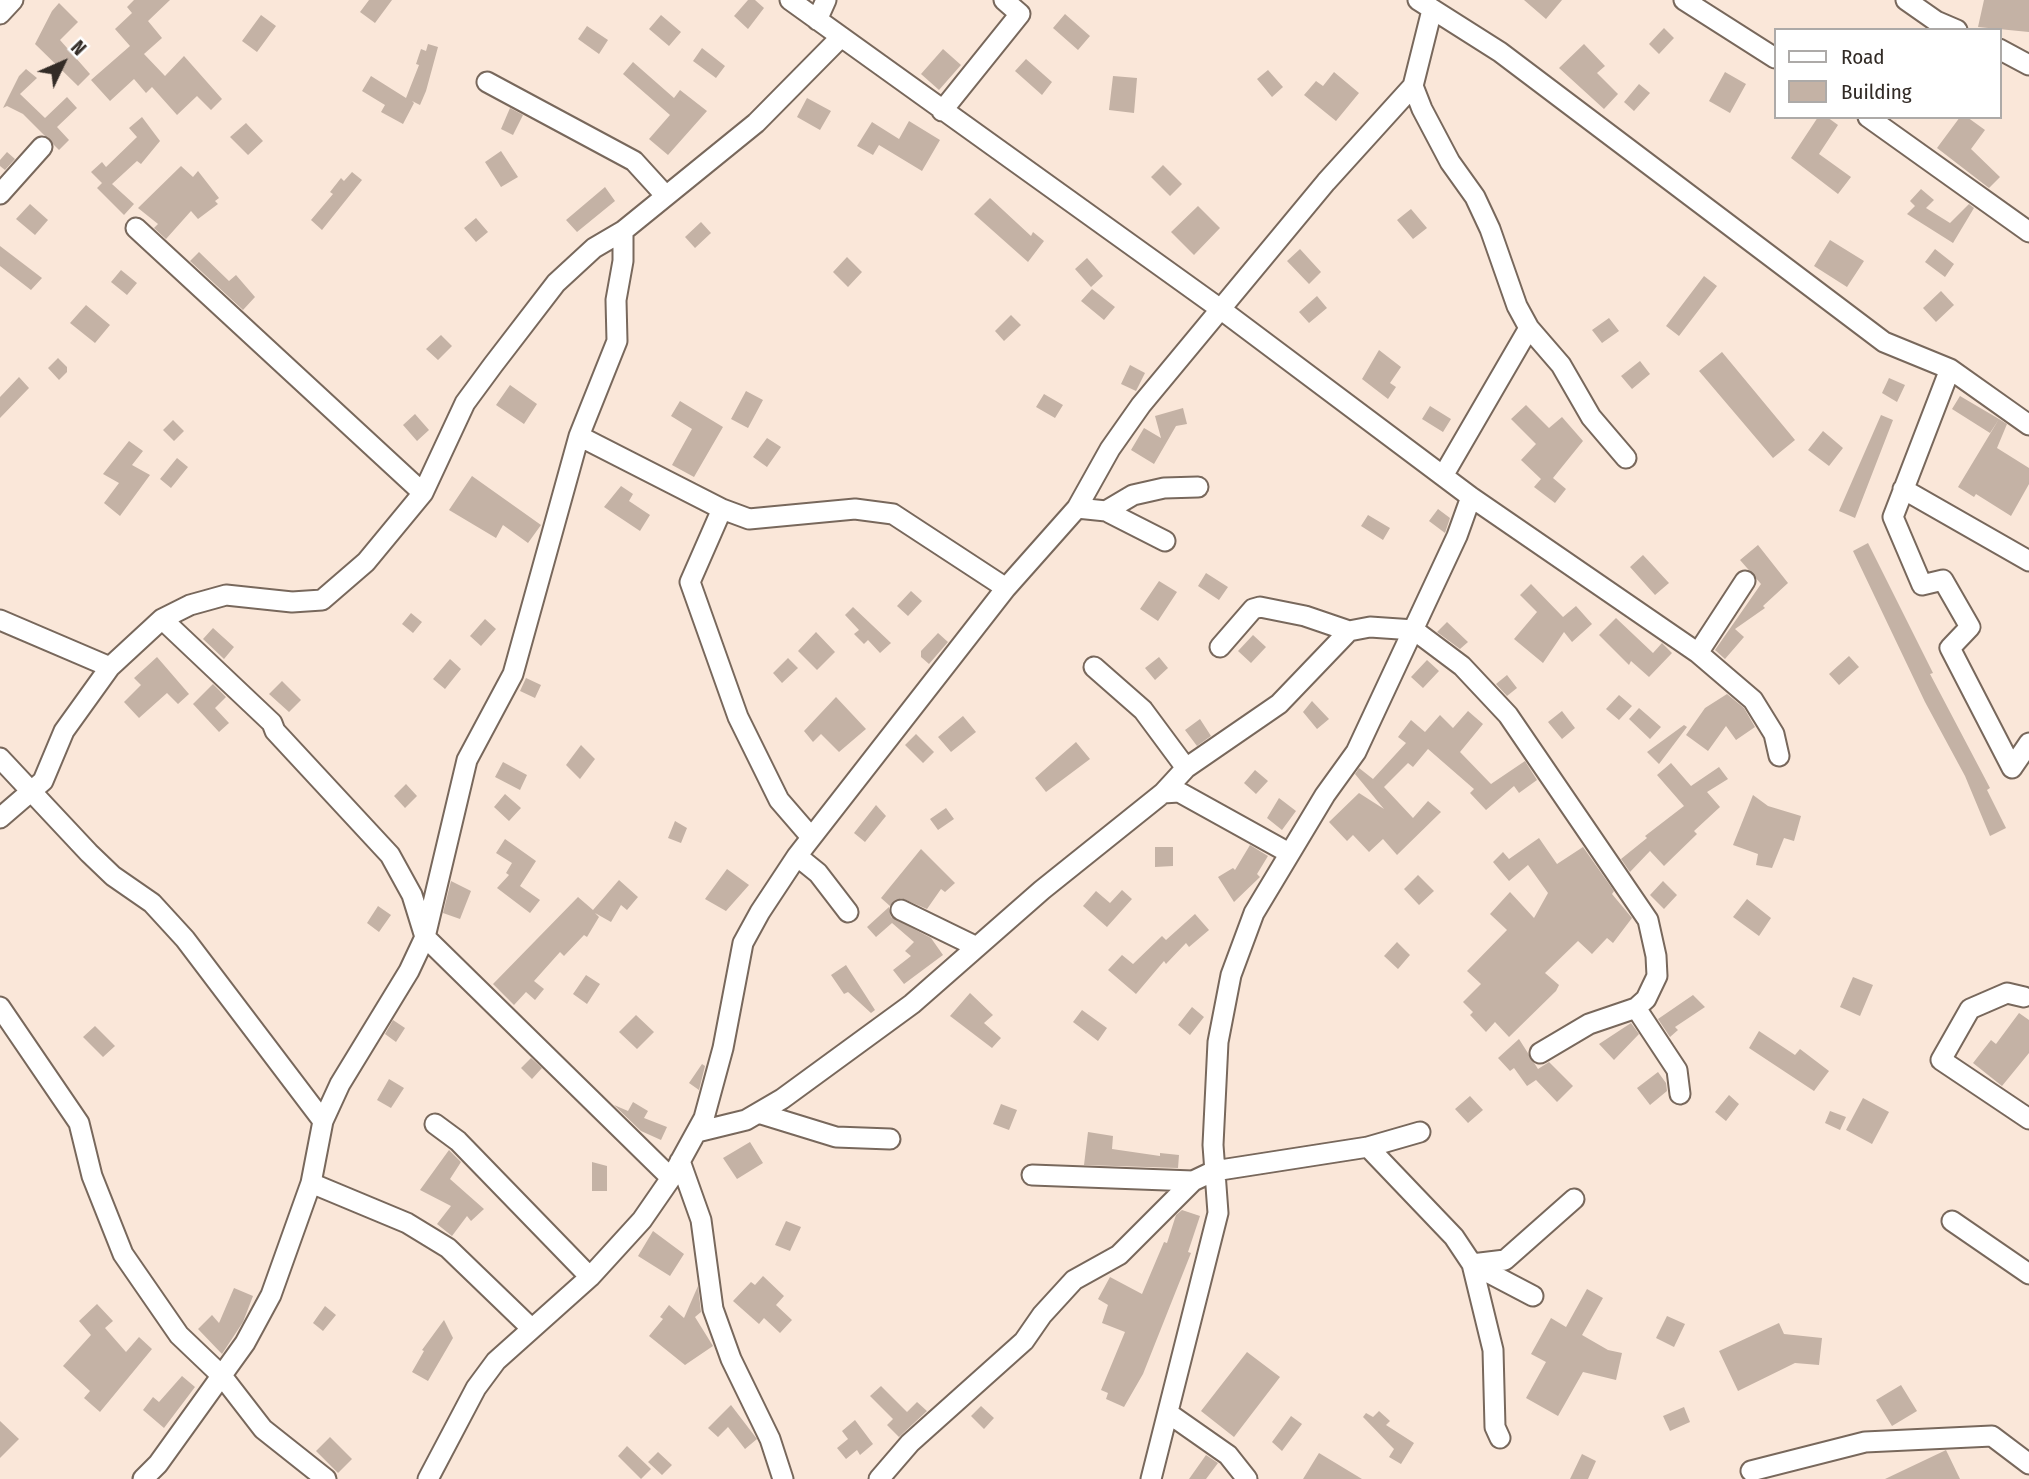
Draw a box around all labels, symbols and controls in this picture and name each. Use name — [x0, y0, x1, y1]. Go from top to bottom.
north arrow — [28, 28, 98, 98]
legend — [1773, 28, 2001, 119]
text: N — [66, 36, 91, 60]
text: Road — [1841, 44, 1885, 70]
text: Building — [1841, 79, 1912, 105]

